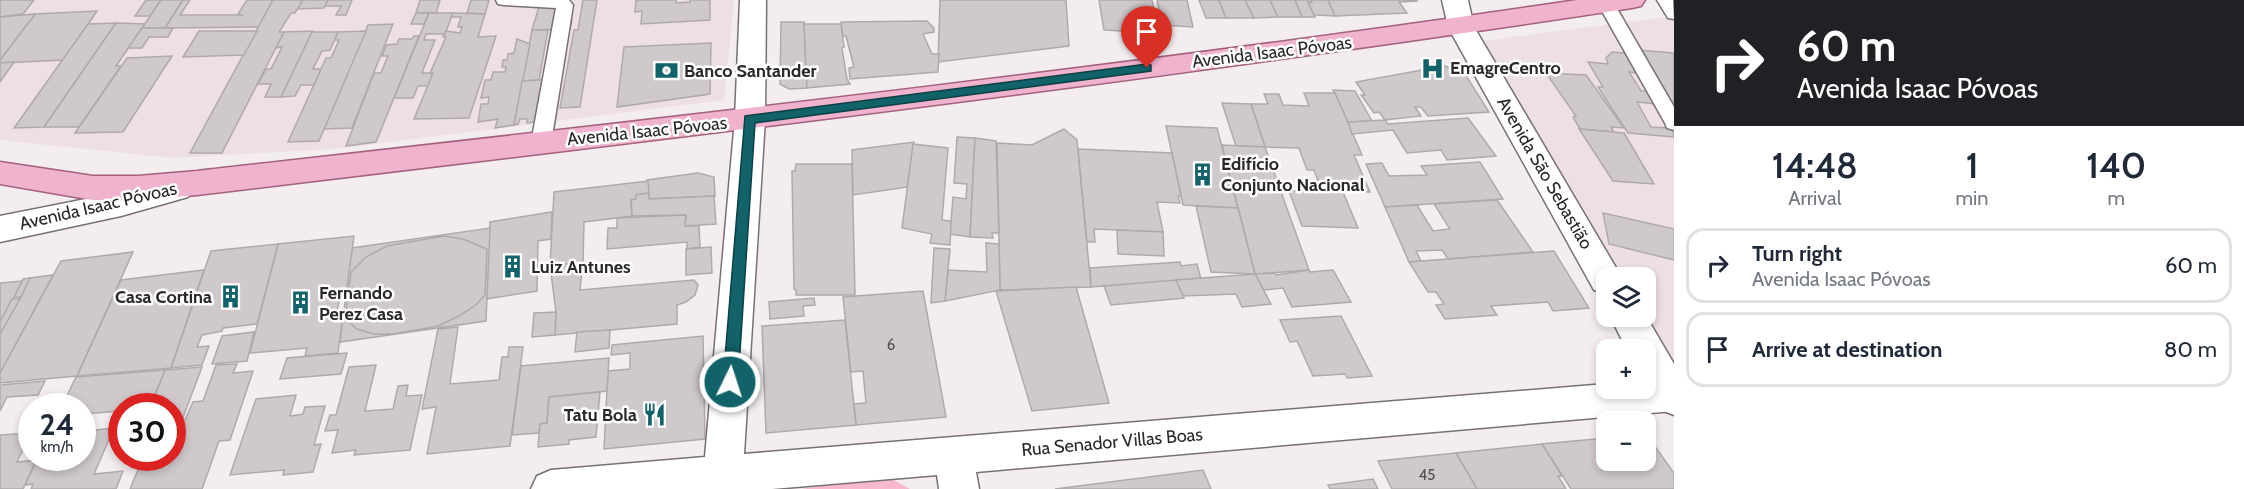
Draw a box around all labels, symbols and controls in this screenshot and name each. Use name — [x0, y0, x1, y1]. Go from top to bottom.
pin — [1121, 6, 1172, 68]
icon: arrive — [1130, 15, 1163, 48]
text: 60 m — [1797, 20, 1896, 72]
icon: right — [1698, 24, 1776, 102]
street label: Avenida Isaac Póvoas — [1191, 31, 1353, 73]
hospital icon: EmagreCentro — [1419, 55, 1445, 81]
place label: EmagreCentro — [1450, 57, 1561, 79]
bank icon: Banco Santander — [653, 58, 679, 84]
place label: Banco Santander — [684, 60, 816, 82]
text: Avenida Isaac Póvoas — [1797, 72, 2038, 105]
street label: Avenida São Sebastião — [1492, 93, 1598, 253]
street label: Avenida Isaac Póvoas — [566, 112, 728, 150]
text: 14:48 — [1772, 143, 1858, 187]
text: 1 — [1966, 143, 1978, 187]
text: 140 — [2086, 143, 2146, 187]
place label: Edifício Conjunto Nacional — [1221, 153, 1365, 196]
building icon: Edifício Conjunto Nacional — [1190, 161, 1216, 187]
street label: Avenida Isaac Póvoas — [17, 177, 179, 235]
text: Arrival — [1788, 186, 1841, 210]
text: min — [1956, 186, 1989, 210]
text: m — [2107, 186, 2125, 210]
text: Turn right — [1752, 240, 1842, 267]
icon: right — [1701, 249, 1734, 282]
text: 60 m — [2165, 252, 2217, 279]
building icon: Luiz Antunes — [500, 254, 526, 280]
place label: Luiz Antunes — [531, 256, 631, 278]
map controls — [1596, 267, 1656, 471]
button: layers — [1596, 267, 1656, 327]
text: Avenida Isaac Póvoas — [1752, 267, 1931, 291]
place label: Fernando Perez Casa — [319, 282, 403, 325]
building icon: Casa Cortina — [217, 284, 243, 310]
place label: Casa Cortina — [115, 286, 212, 308]
building icon: Fernando Perez Casa — [288, 290, 314, 316]
icon: arrive — [1701, 333, 1734, 366]
house number: 6 — [887, 336, 895, 354]
text: Arrive at destination — [1752, 336, 1942, 363]
text: 80 m — [2164, 336, 2217, 363]
button: + — [1596, 339, 1656, 399]
position arrow — [698, 350, 762, 414]
speed limit sign: 30 — [108, 393, 186, 471]
restaurant icon: Tatu Bola — [642, 402, 668, 428]
place label: Tatu Bola — [564, 404, 637, 426]
text: 24 — [40, 406, 74, 443]
button: − — [1596, 411, 1656, 471]
street label: Rua Senador Villas Boas — [1020, 423, 1204, 461]
text: km/h — [41, 438, 73, 456]
house number: 45 — [1419, 466, 1435, 484]

